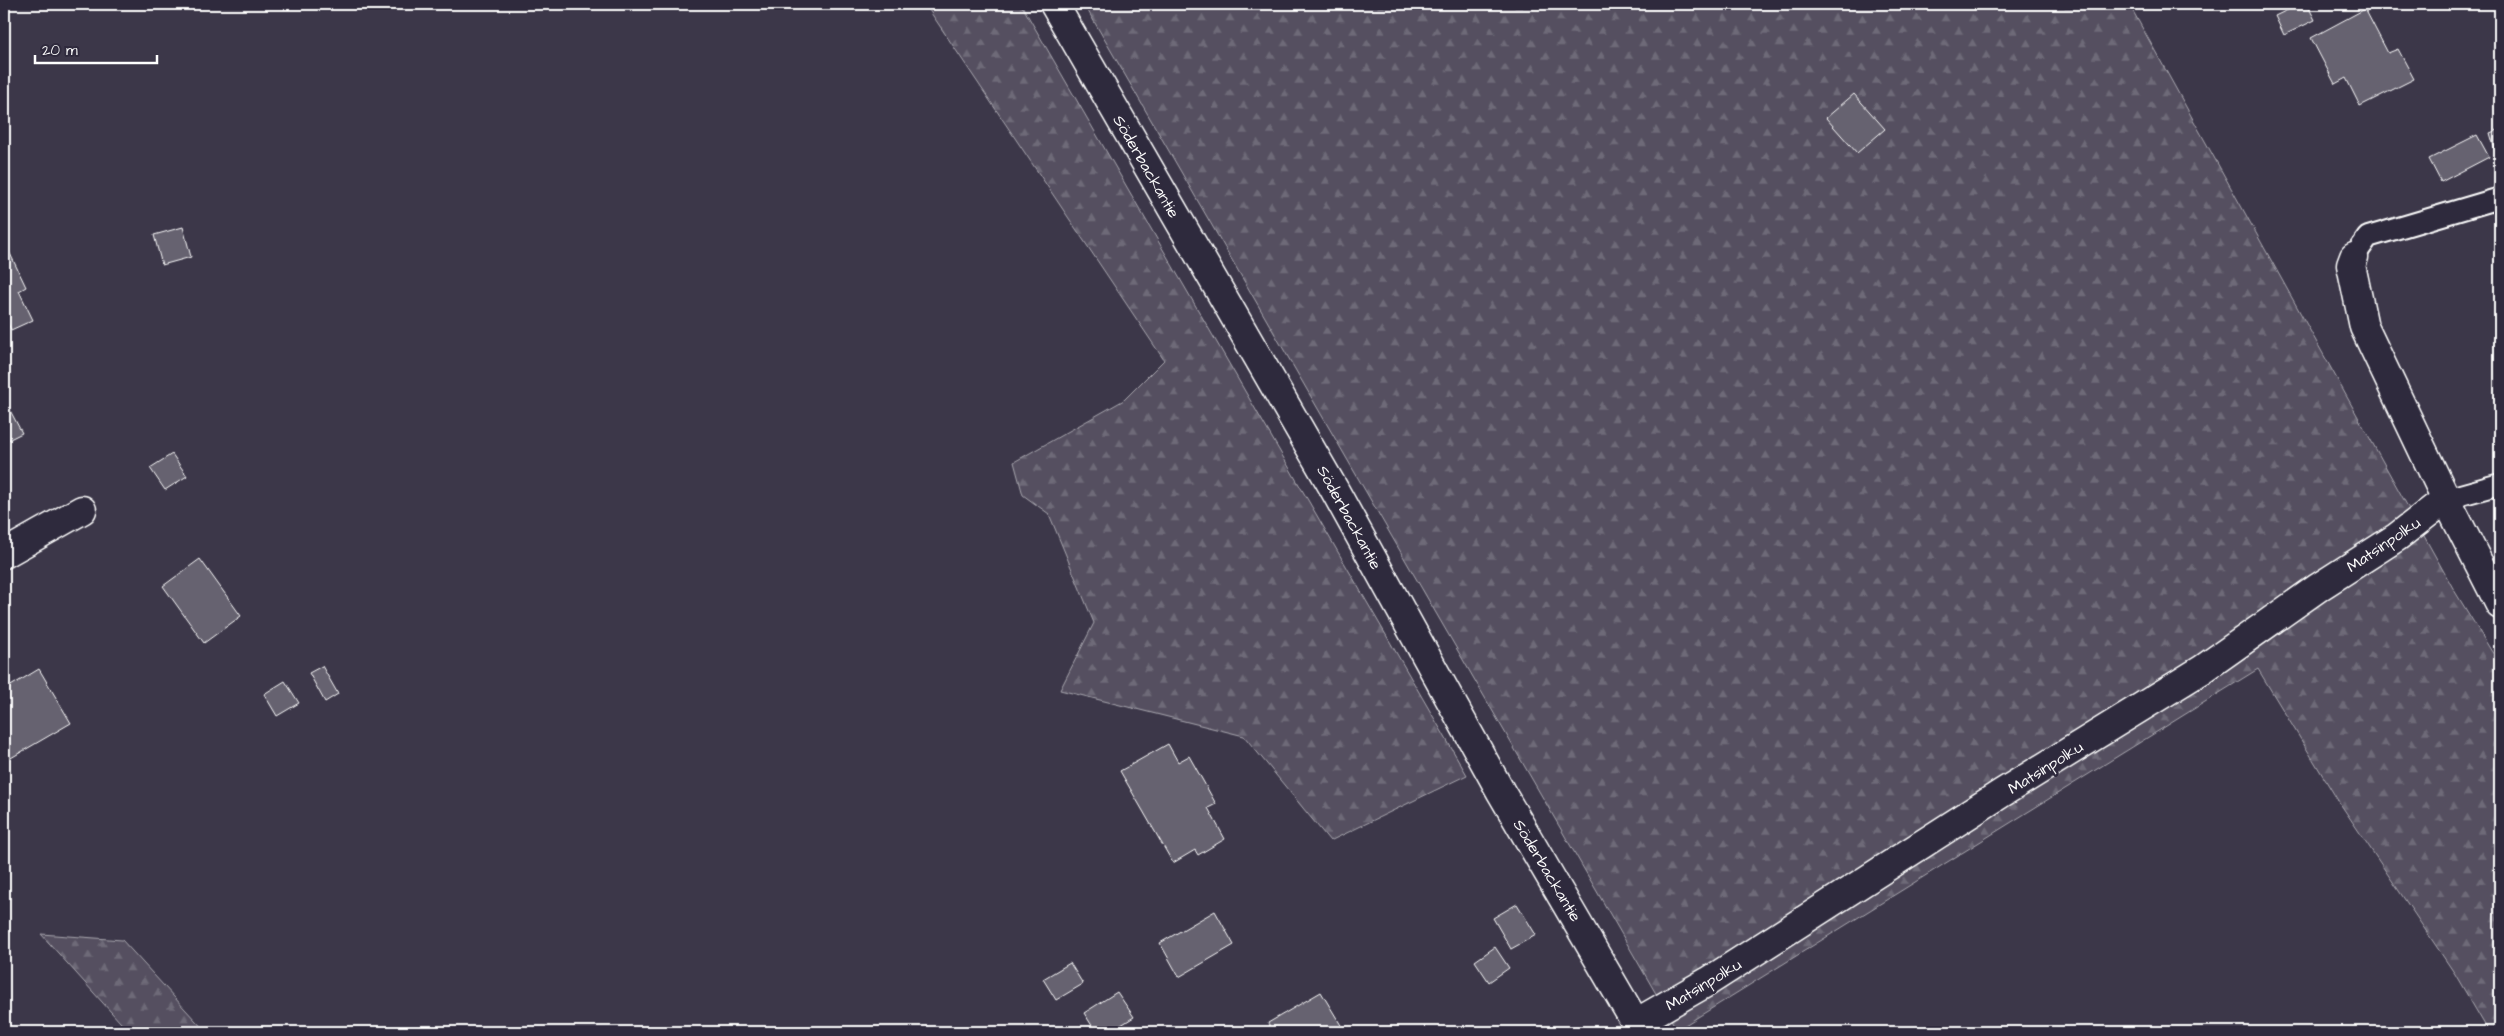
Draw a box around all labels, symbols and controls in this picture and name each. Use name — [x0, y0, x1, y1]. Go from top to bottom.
scale bar — [35, 32, 158, 64]
text: 20 m — [42, 40, 78, 61]
street label: Söderbackantie — [1108, 111, 1185, 222]
street label: Söderbackantie — [1311, 462, 1387, 574]
street label: Matsinpolku — [2342, 512, 2425, 578]
street label: Matsinpolku — [2004, 736, 2087, 800]
street label: Söderbackantie — [1508, 815, 1587, 926]
street label: Matsinpolku — [1662, 954, 1745, 1016]

